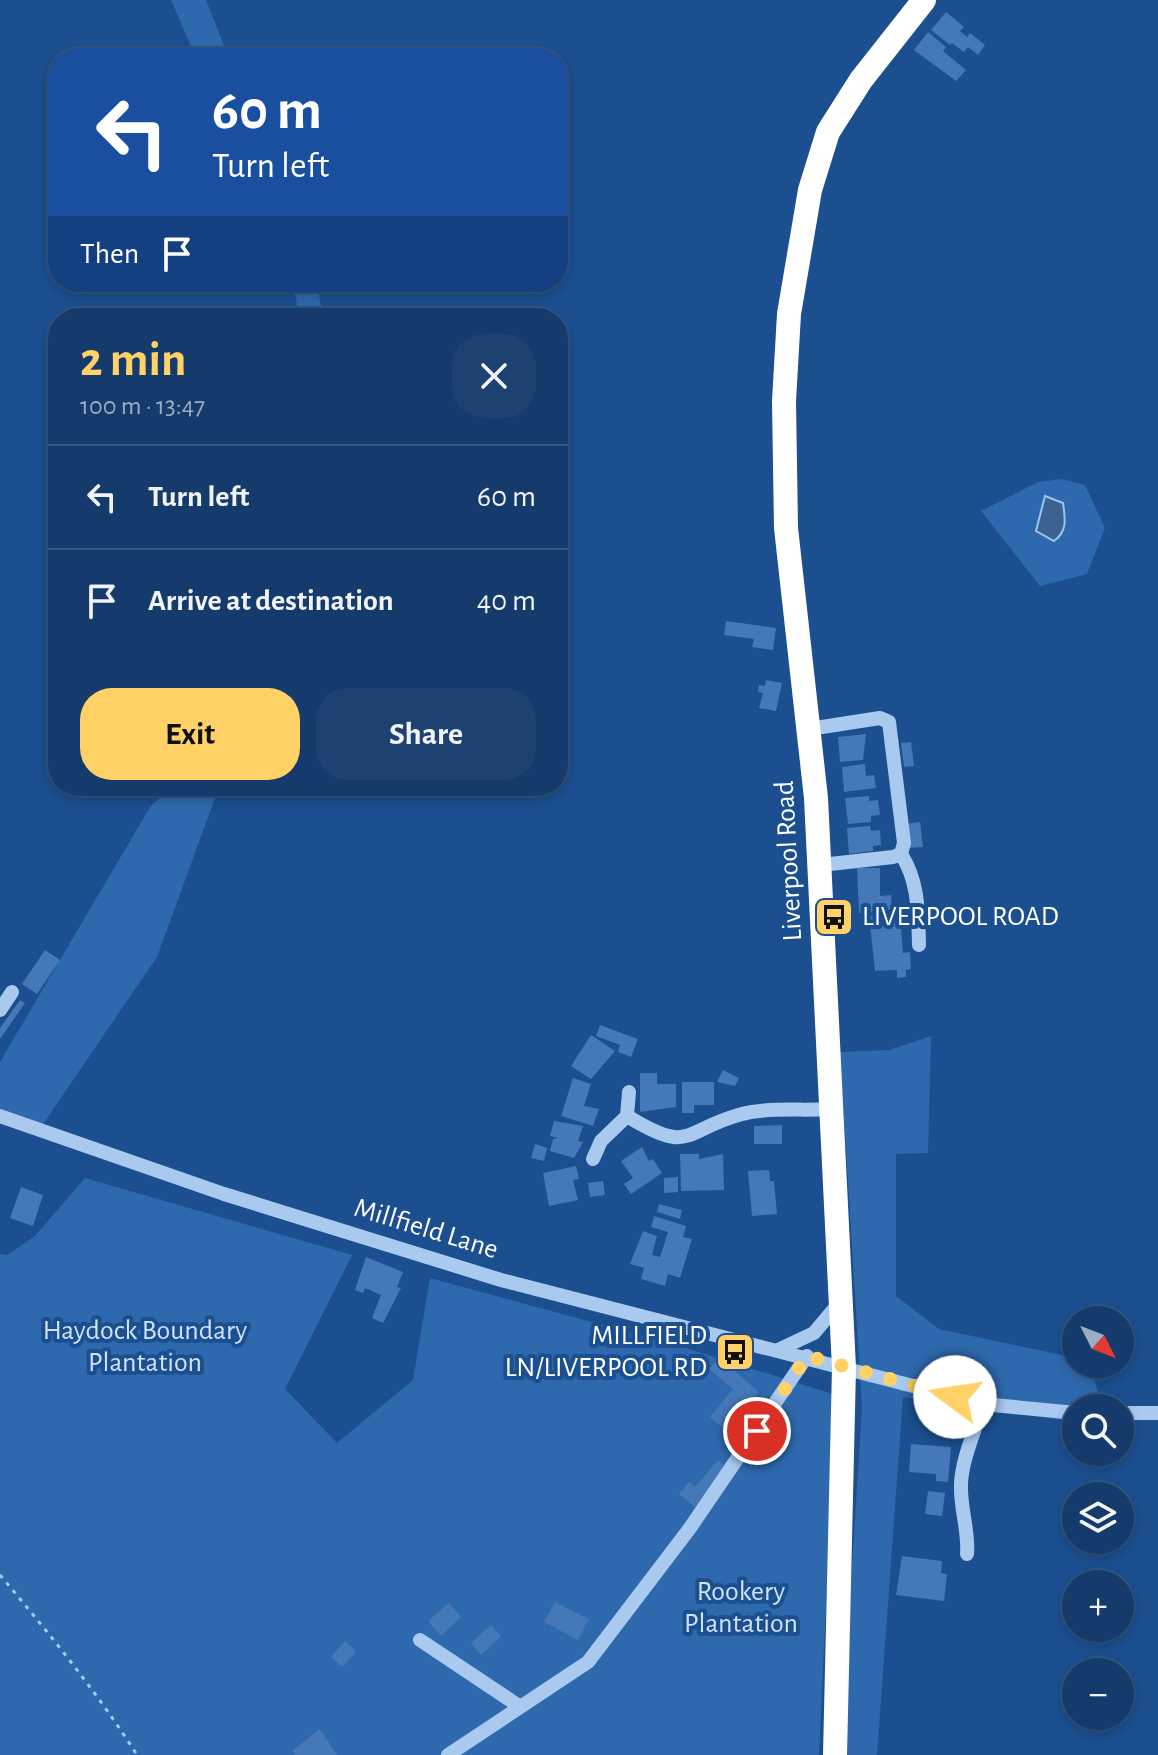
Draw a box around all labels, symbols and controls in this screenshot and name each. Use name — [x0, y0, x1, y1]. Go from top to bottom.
icon: left — [80, 80, 184, 184]
text: 60 m — [212, 83, 322, 139]
text: Turn left — [212, 148, 329, 184]
icon: arrive — [155, 232, 199, 276]
text: Then — [80, 239, 139, 269]
button: close — [452, 334, 536, 418]
text: 2 min — [80, 337, 187, 385]
text: 100 m · 13:47 — [80, 393, 205, 419]
icon: left — [80, 475, 124, 519]
text: Turn left — [148, 482, 249, 512]
text: 60 m — [477, 482, 536, 512]
icon: arrive — [80, 579, 124, 623]
text: Arrive at destination — [148, 586, 394, 616]
text: 40 m — [477, 586, 536, 616]
button: Exit — [80, 688, 300, 780]
button: Share — [316, 688, 536, 780]
street label: Liverpool Road — [771, 780, 807, 942]
bus stop icon: LIVERPOOL ROAD — [813, 896, 855, 938]
place label: LIVERPOOL ROAD — [862, 903, 1059, 931]
street label: Millfield Lane — [351, 1194, 501, 1264]
north arrow — [1062, 1306, 1134, 1378]
map controls — [1062, 1306, 1134, 1730]
park label: Haydock Boundary Plantation — [43, 1317, 247, 1377]
place label: MILLFIELD LN/LIVERPOOL RD — [505, 1322, 707, 1382]
bus stop icon: MILLFIELD LN/LIVERPOOL RD — [714, 1331, 756, 1373]
position arrow — [913, 1355, 997, 1439]
button: search — [1062, 1394, 1134, 1466]
pin — [723, 1397, 791, 1465]
icon: arrive — [735, 1409, 779, 1453]
button: layers — [1062, 1482, 1134, 1554]
button: + — [1062, 1570, 1134, 1642]
park label: Rookery Plantation — [684, 1578, 798, 1638]
button: − — [1062, 1658, 1134, 1730]

